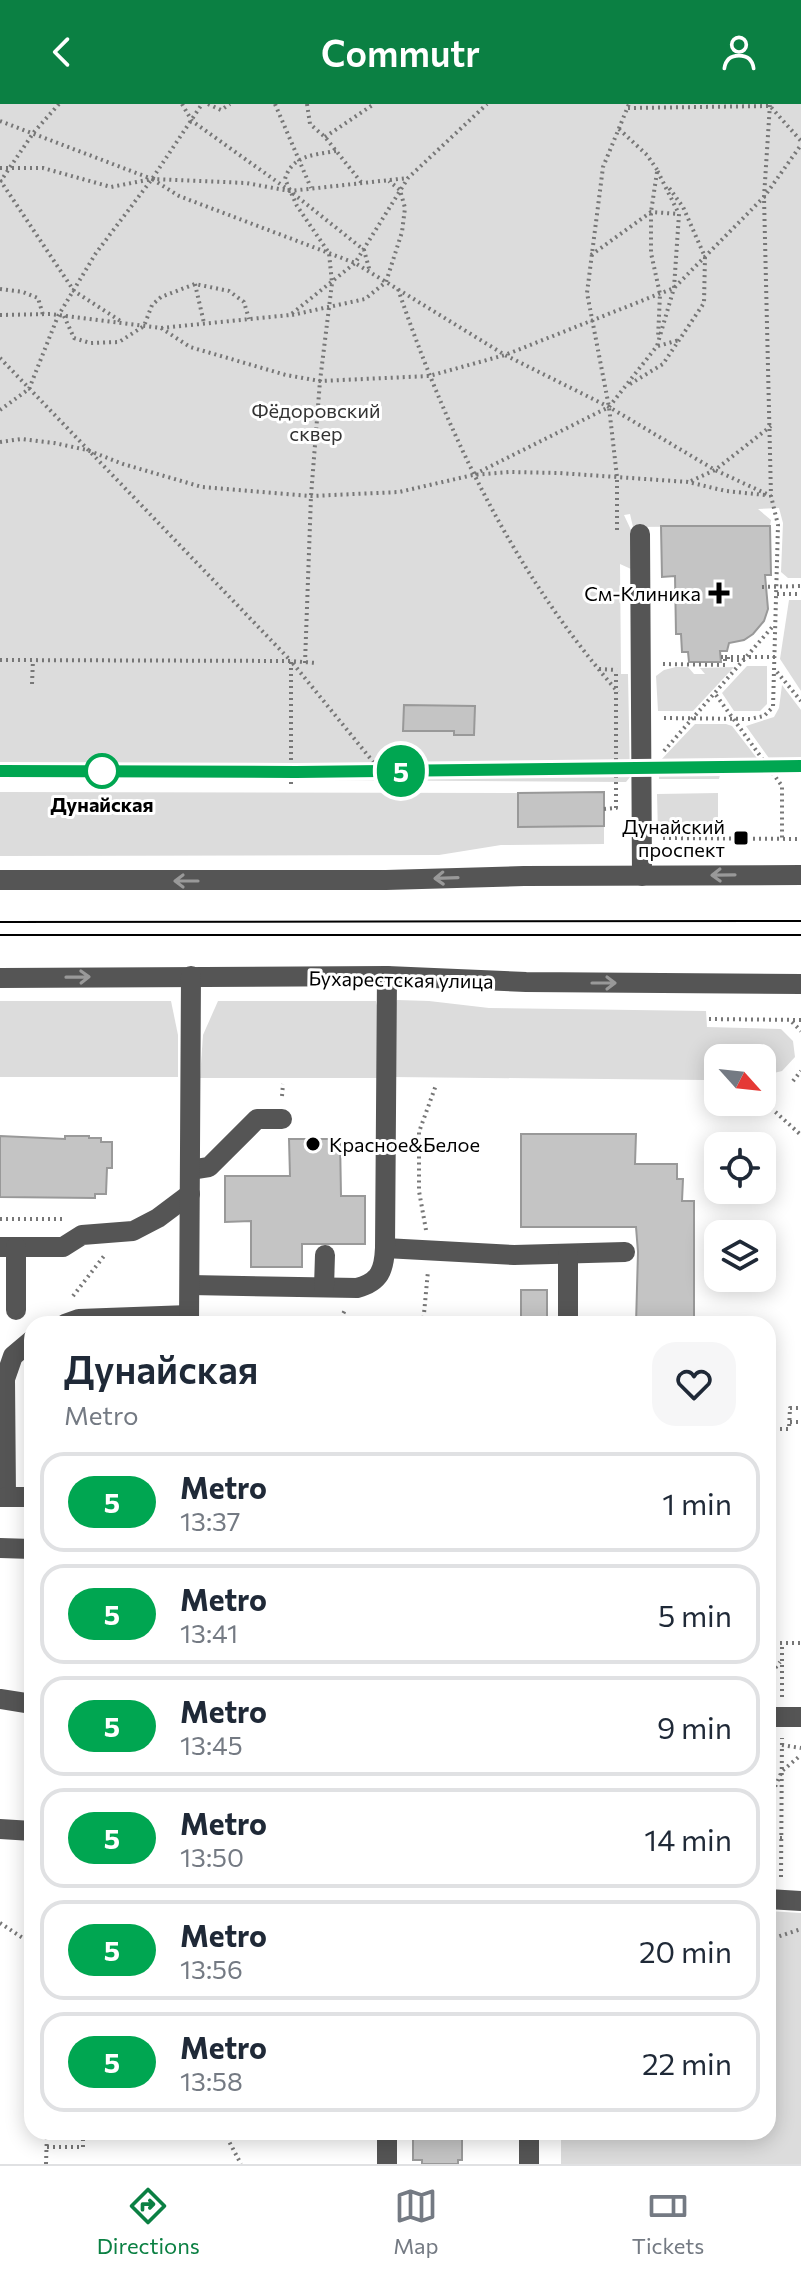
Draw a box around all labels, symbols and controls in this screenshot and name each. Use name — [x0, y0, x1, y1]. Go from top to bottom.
icon: back — [40, 30, 84, 74]
text: Commutr — [321, 30, 480, 74]
icon: person — [717, 30, 761, 74]
park label: Фёдоровский сквер — [251, 398, 381, 445]
place label: См-Клиника — [584, 581, 701, 605]
marker: См-Клиника — [708, 582, 730, 604]
line badge: 5 — [375, 745, 427, 797]
marker: Дунайская — [85, 754, 119, 788]
text: 5 — [393, 754, 409, 788]
place label: Дунайская — [50, 792, 154, 816]
place label: Дунайский проспект — [622, 814, 725, 861]
marker: Дунайский проспект — [732, 829, 750, 847]
one-way arrow — [710, 867, 737, 883]
one-way arrow — [433, 871, 460, 886]
one-way arrow — [173, 873, 200, 889]
street label: Бухарестская улица — [308, 965, 494, 993]
one-way arrow — [64, 969, 91, 985]
one-way arrow — [590, 975, 617, 991]
north arrow — [704, 1044, 776, 1116]
map controls — [704, 1044, 776, 1292]
place label: Красное&Белое — [329, 1132, 480, 1156]
button: locate — [704, 1132, 776, 1204]
marker: Красное&Белое — [304, 1135, 322, 1153]
button: layers — [704, 1220, 776, 1292]
button: heart — [652, 1342, 736, 1426]
text: Дунайская — [64, 1345, 258, 1392]
text: Metro — [64, 1399, 138, 1430]
text: Metro — [180, 1468, 267, 1505]
text: 1 min — [662, 1484, 732, 1521]
text: 5 — [104, 1485, 120, 1519]
text: 13:37 — [180, 1505, 241, 1536]
text: Metro — [180, 1580, 267, 1617]
text: 5 min — [658, 1596, 732, 1633]
text: 5 — [104, 1597, 120, 1631]
text: 13:41 — [180, 1617, 238, 1648]
text: Metro — [180, 1692, 267, 1729]
text: 9 min — [657, 1708, 732, 1745]
text: 5 — [104, 1709, 120, 1743]
text: 13:45 — [180, 1729, 243, 1760]
text: Metro — [180, 1804, 267, 1841]
text: 14 min — [644, 1820, 732, 1857]
text: 5 — [104, 1821, 120, 1855]
text: 13:50 — [180, 1841, 244, 1872]
text: Metro — [180, 1916, 267, 1953]
text: 20 min — [639, 1932, 732, 1969]
text: 5 — [104, 1933, 120, 1967]
text: 13:56 — [180, 1953, 243, 1984]
text: Metro — [180, 2028, 267, 2065]
text: 22 min — [642, 2044, 732, 2081]
text: 5 — [104, 2045, 120, 2079]
text: 13:58 — [180, 2065, 243, 2096]
tab: Directions — [97, 2184, 200, 2259]
tab: Map — [393, 2184, 439, 2259]
tab: Tickets — [632, 2184, 704, 2259]

